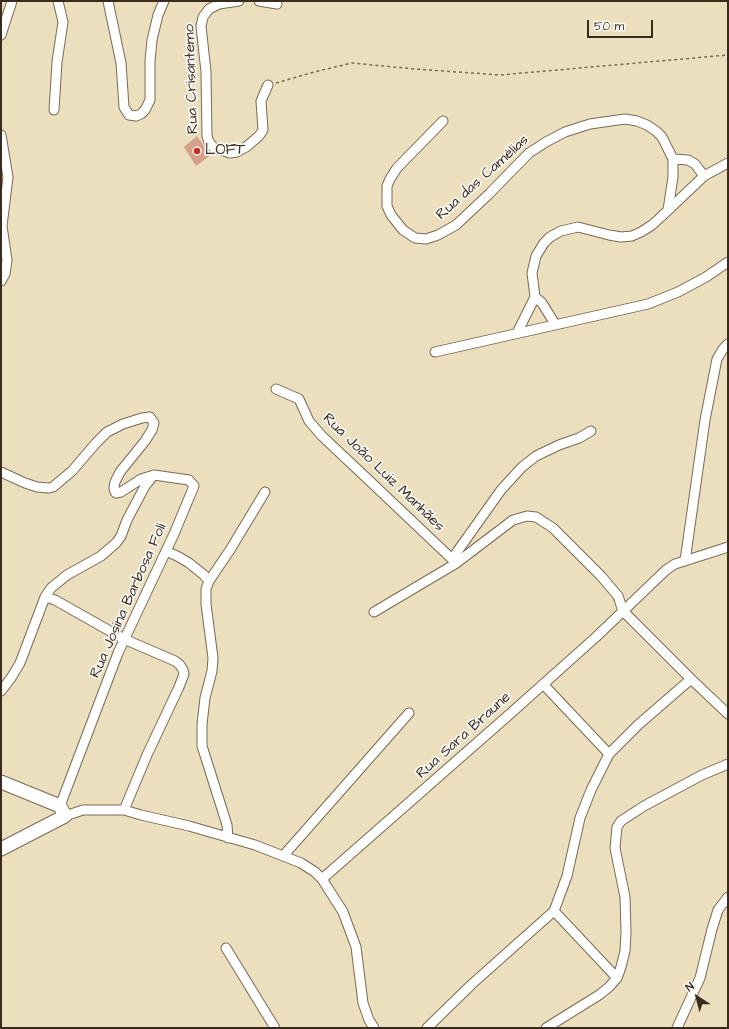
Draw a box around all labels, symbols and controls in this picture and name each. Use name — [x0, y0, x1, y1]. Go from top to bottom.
scale bar — [589, 12, 655, 38]
text: 50 m — [594, 18, 624, 35]
street label: Rua Crisantemo — [181, 24, 203, 134]
street label: Rua das Camélias — [433, 132, 533, 224]
place label: LOFT — [205, 142, 245, 160]
marker: LOFT — [192, 146, 202, 156]
street label: Rua João Luiz Manhães — [318, 410, 448, 536]
street label: Rua Josina Barbosa Foli — [87, 521, 171, 681]
street label: Rua Sara Braune — [413, 689, 515, 783]
north arrow — [677, 977, 717, 1017]
text: N — [682, 979, 697, 995]

